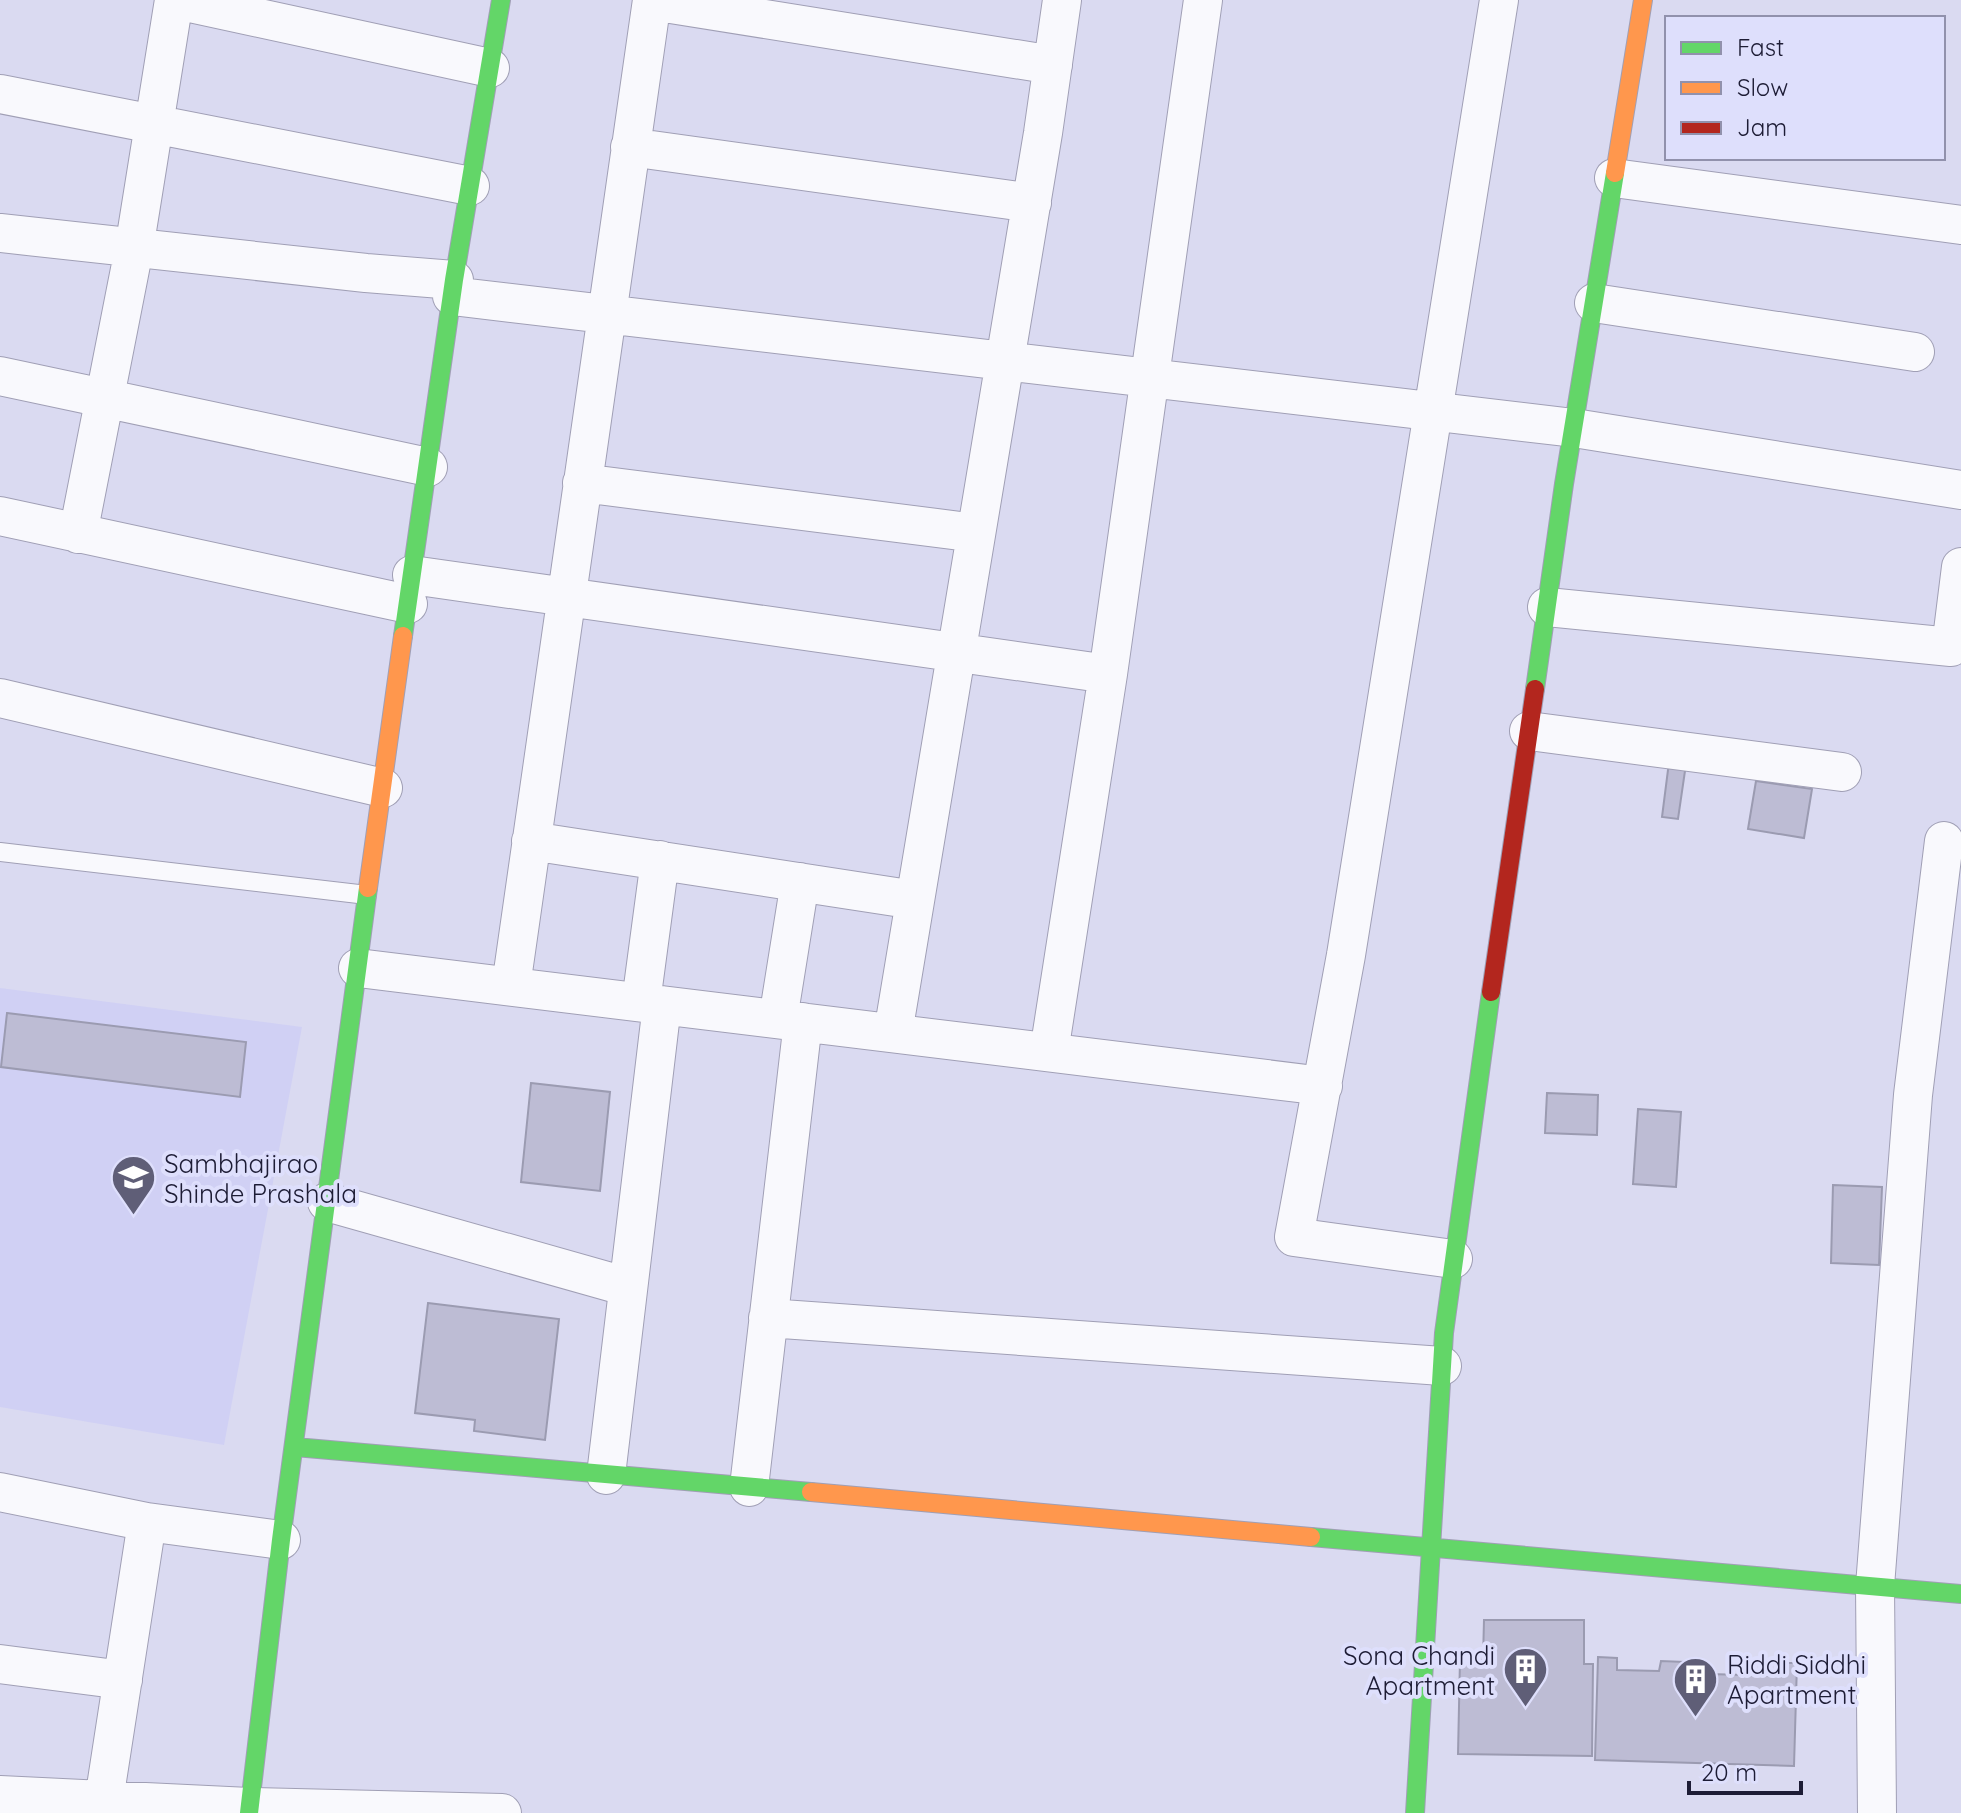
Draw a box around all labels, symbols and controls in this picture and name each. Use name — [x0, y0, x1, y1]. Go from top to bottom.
legend — [1665, 16, 1945, 160]
text: Fast — [1737, 32, 1784, 62]
text: Slow — [1737, 72, 1788, 102]
text: Jam — [1737, 112, 1787, 142]
place label: Sambhajirao Shinde Prashala — [164, 1147, 357, 1210]
school or university icon: Sambhajirao Shinde Prashala — [109, 1154, 157, 1217]
place label: Sona Chandi Apartment — [1343, 1639, 1495, 1702]
building icon: Sona Chandi Apartment — [1502, 1646, 1550, 1709]
place label: Riddi Siddhi Apartment — [1727, 1648, 1866, 1711]
building icon: Riddi Siddhi Apartment — [1672, 1655, 1720, 1718]
scale bar — [1689, 1745, 1801, 1795]
text: 20 m — [1701, 1757, 1757, 1787]

